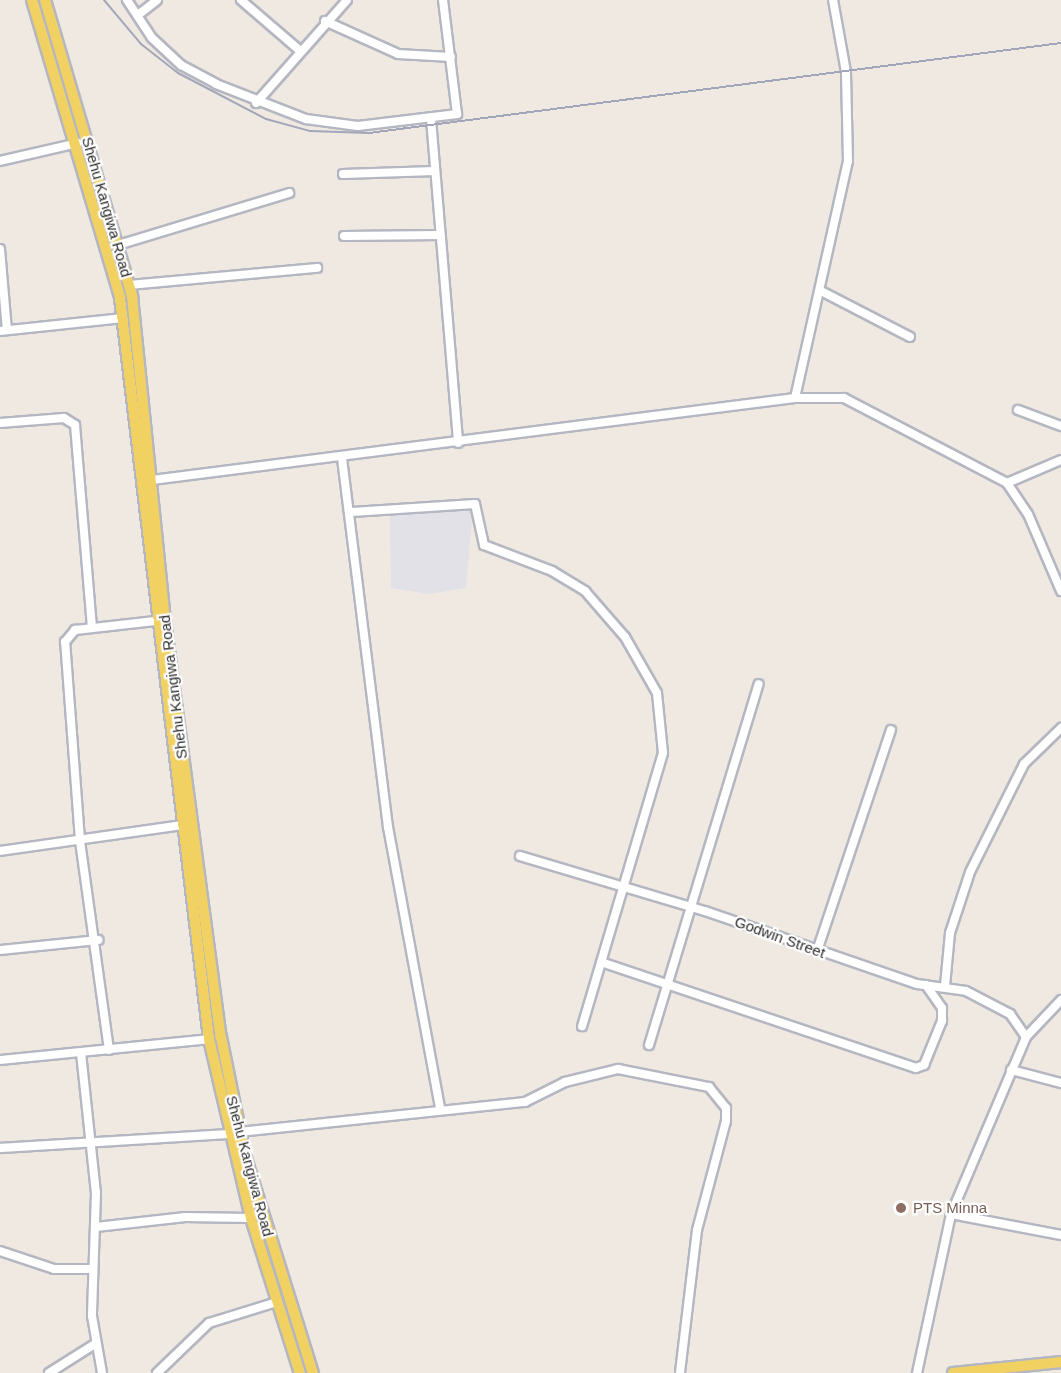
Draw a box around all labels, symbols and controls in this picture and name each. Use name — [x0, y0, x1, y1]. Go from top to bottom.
street label: Shehu Kangiwa Road — [78, 135, 136, 279]
street label: Shehu Kangiwa Road — [155, 614, 191, 760]
street label: Godwin Street — [732, 912, 828, 962]
street label: Shehu Kangiwa Road — [223, 1094, 277, 1238]
place label: PTS Minna — [913, 1199, 987, 1217]
marker: PTS Minna — [894, 1201, 908, 1215]

